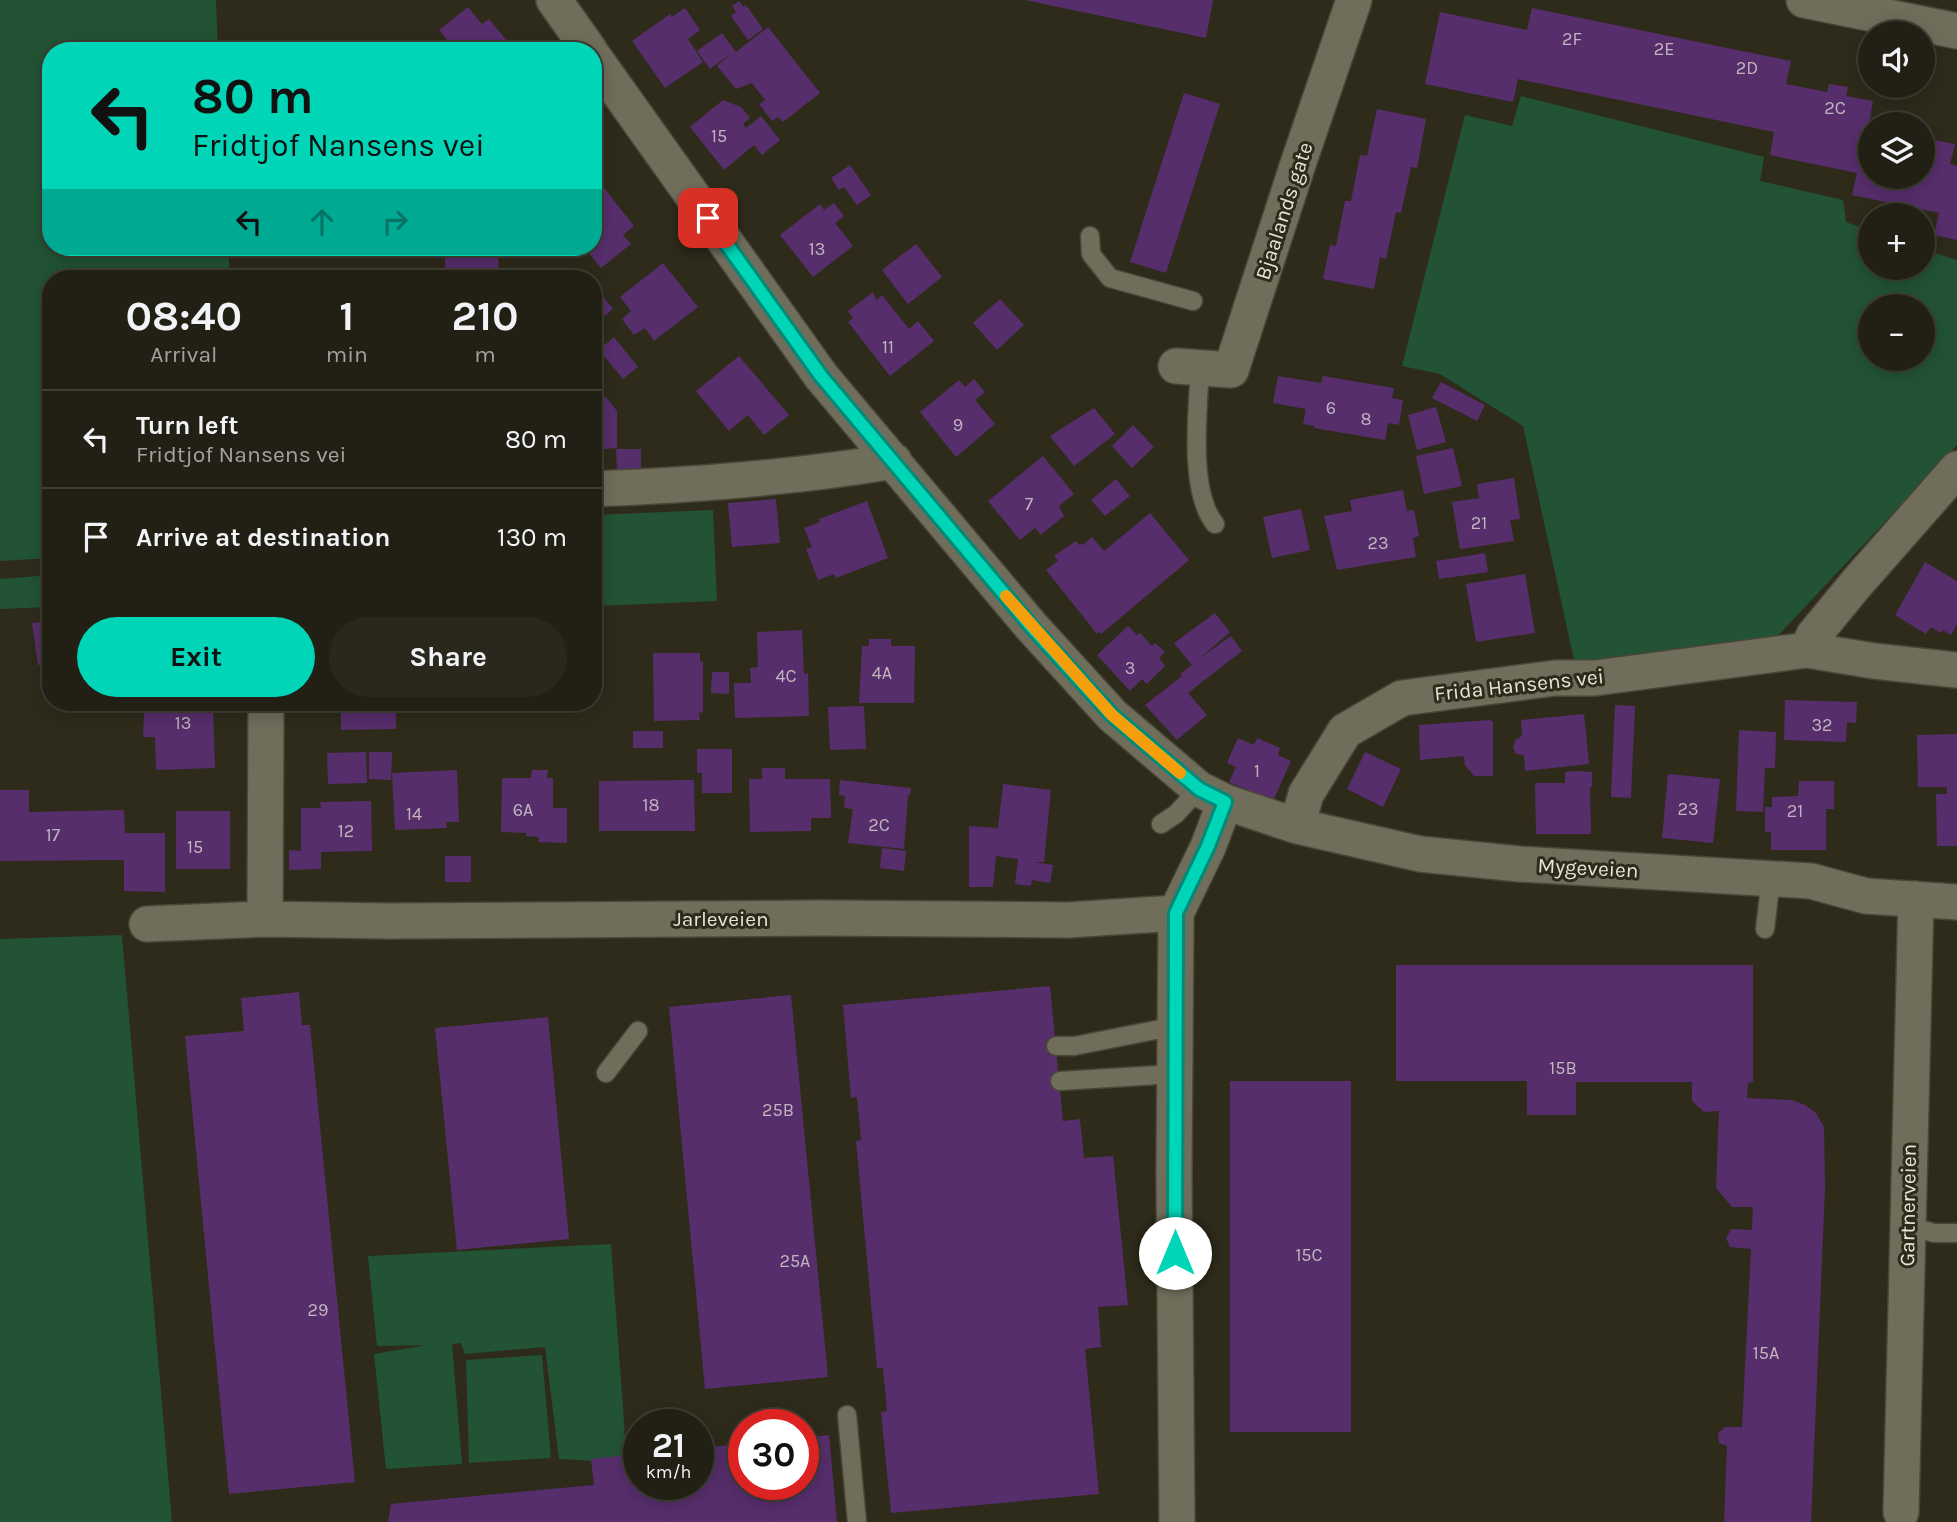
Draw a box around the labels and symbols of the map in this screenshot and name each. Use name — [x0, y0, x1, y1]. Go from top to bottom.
house number: 2F — [1562, 28, 1582, 50]
house number: 2E — [1654, 38, 1674, 60]
house number: 2D — [1736, 57, 1758, 79]
house number: 2C — [1824, 97, 1846, 119]
house number: 15 — [711, 125, 727, 147]
street label: Bjaalands gate — [1250, 139, 1318, 283]
pin — [678, 188, 738, 248]
house number: 13 — [809, 238, 825, 260]
house number: 11 — [882, 336, 894, 358]
house number: 6 — [1326, 397, 1336, 419]
house number: 8 — [1360, 408, 1372, 430]
house number: 9 — [953, 414, 963, 436]
house number: 7 — [1025, 493, 1034, 515]
house number: 21 — [1471, 512, 1487, 534]
house number: 23 — [1367, 532, 1389, 554]
house number: 3 — [1125, 657, 1135, 679]
house number: 4A — [872, 662, 892, 684]
street label: Frida Hansens vei — [1433, 664, 1605, 706]
house number: 4C — [775, 665, 797, 687]
house number: 13 — [175, 712, 191, 734]
house number: 32 — [1811, 714, 1833, 736]
house number: 1 — [1254, 760, 1260, 782]
house number: 18 — [642, 794, 660, 816]
house number: 23 — [1677, 798, 1699, 820]
house number: 6A — [513, 799, 533, 821]
house number: 21 — [1787, 800, 1803, 822]
house number: 14 — [406, 803, 422, 825]
house number: 2C — [868, 814, 890, 836]
house number: 12 — [338, 820, 354, 842]
house number: 17 — [46, 824, 61, 846]
house number: 15 — [187, 836, 203, 858]
street label: Mygeveien — [1537, 853, 1639, 883]
street label: Jarleveien — [673, 907, 769, 931]
house number: 15B — [1549, 1057, 1577, 1079]
house number: 25B — [762, 1099, 794, 1121]
street label: Gartnerveien — [1895, 1143, 1921, 1267]
position arrow — [1138, 1216, 1212, 1290]
house number: 15C — [1295, 1244, 1323, 1266]
house number: 25A — [780, 1250, 810, 1272]
house number: 29 — [308, 1299, 328, 1321]
house number: 15A — [1753, 1342, 1779, 1364]
speed limit sign: 30 — [728, 1409, 819, 1500]

